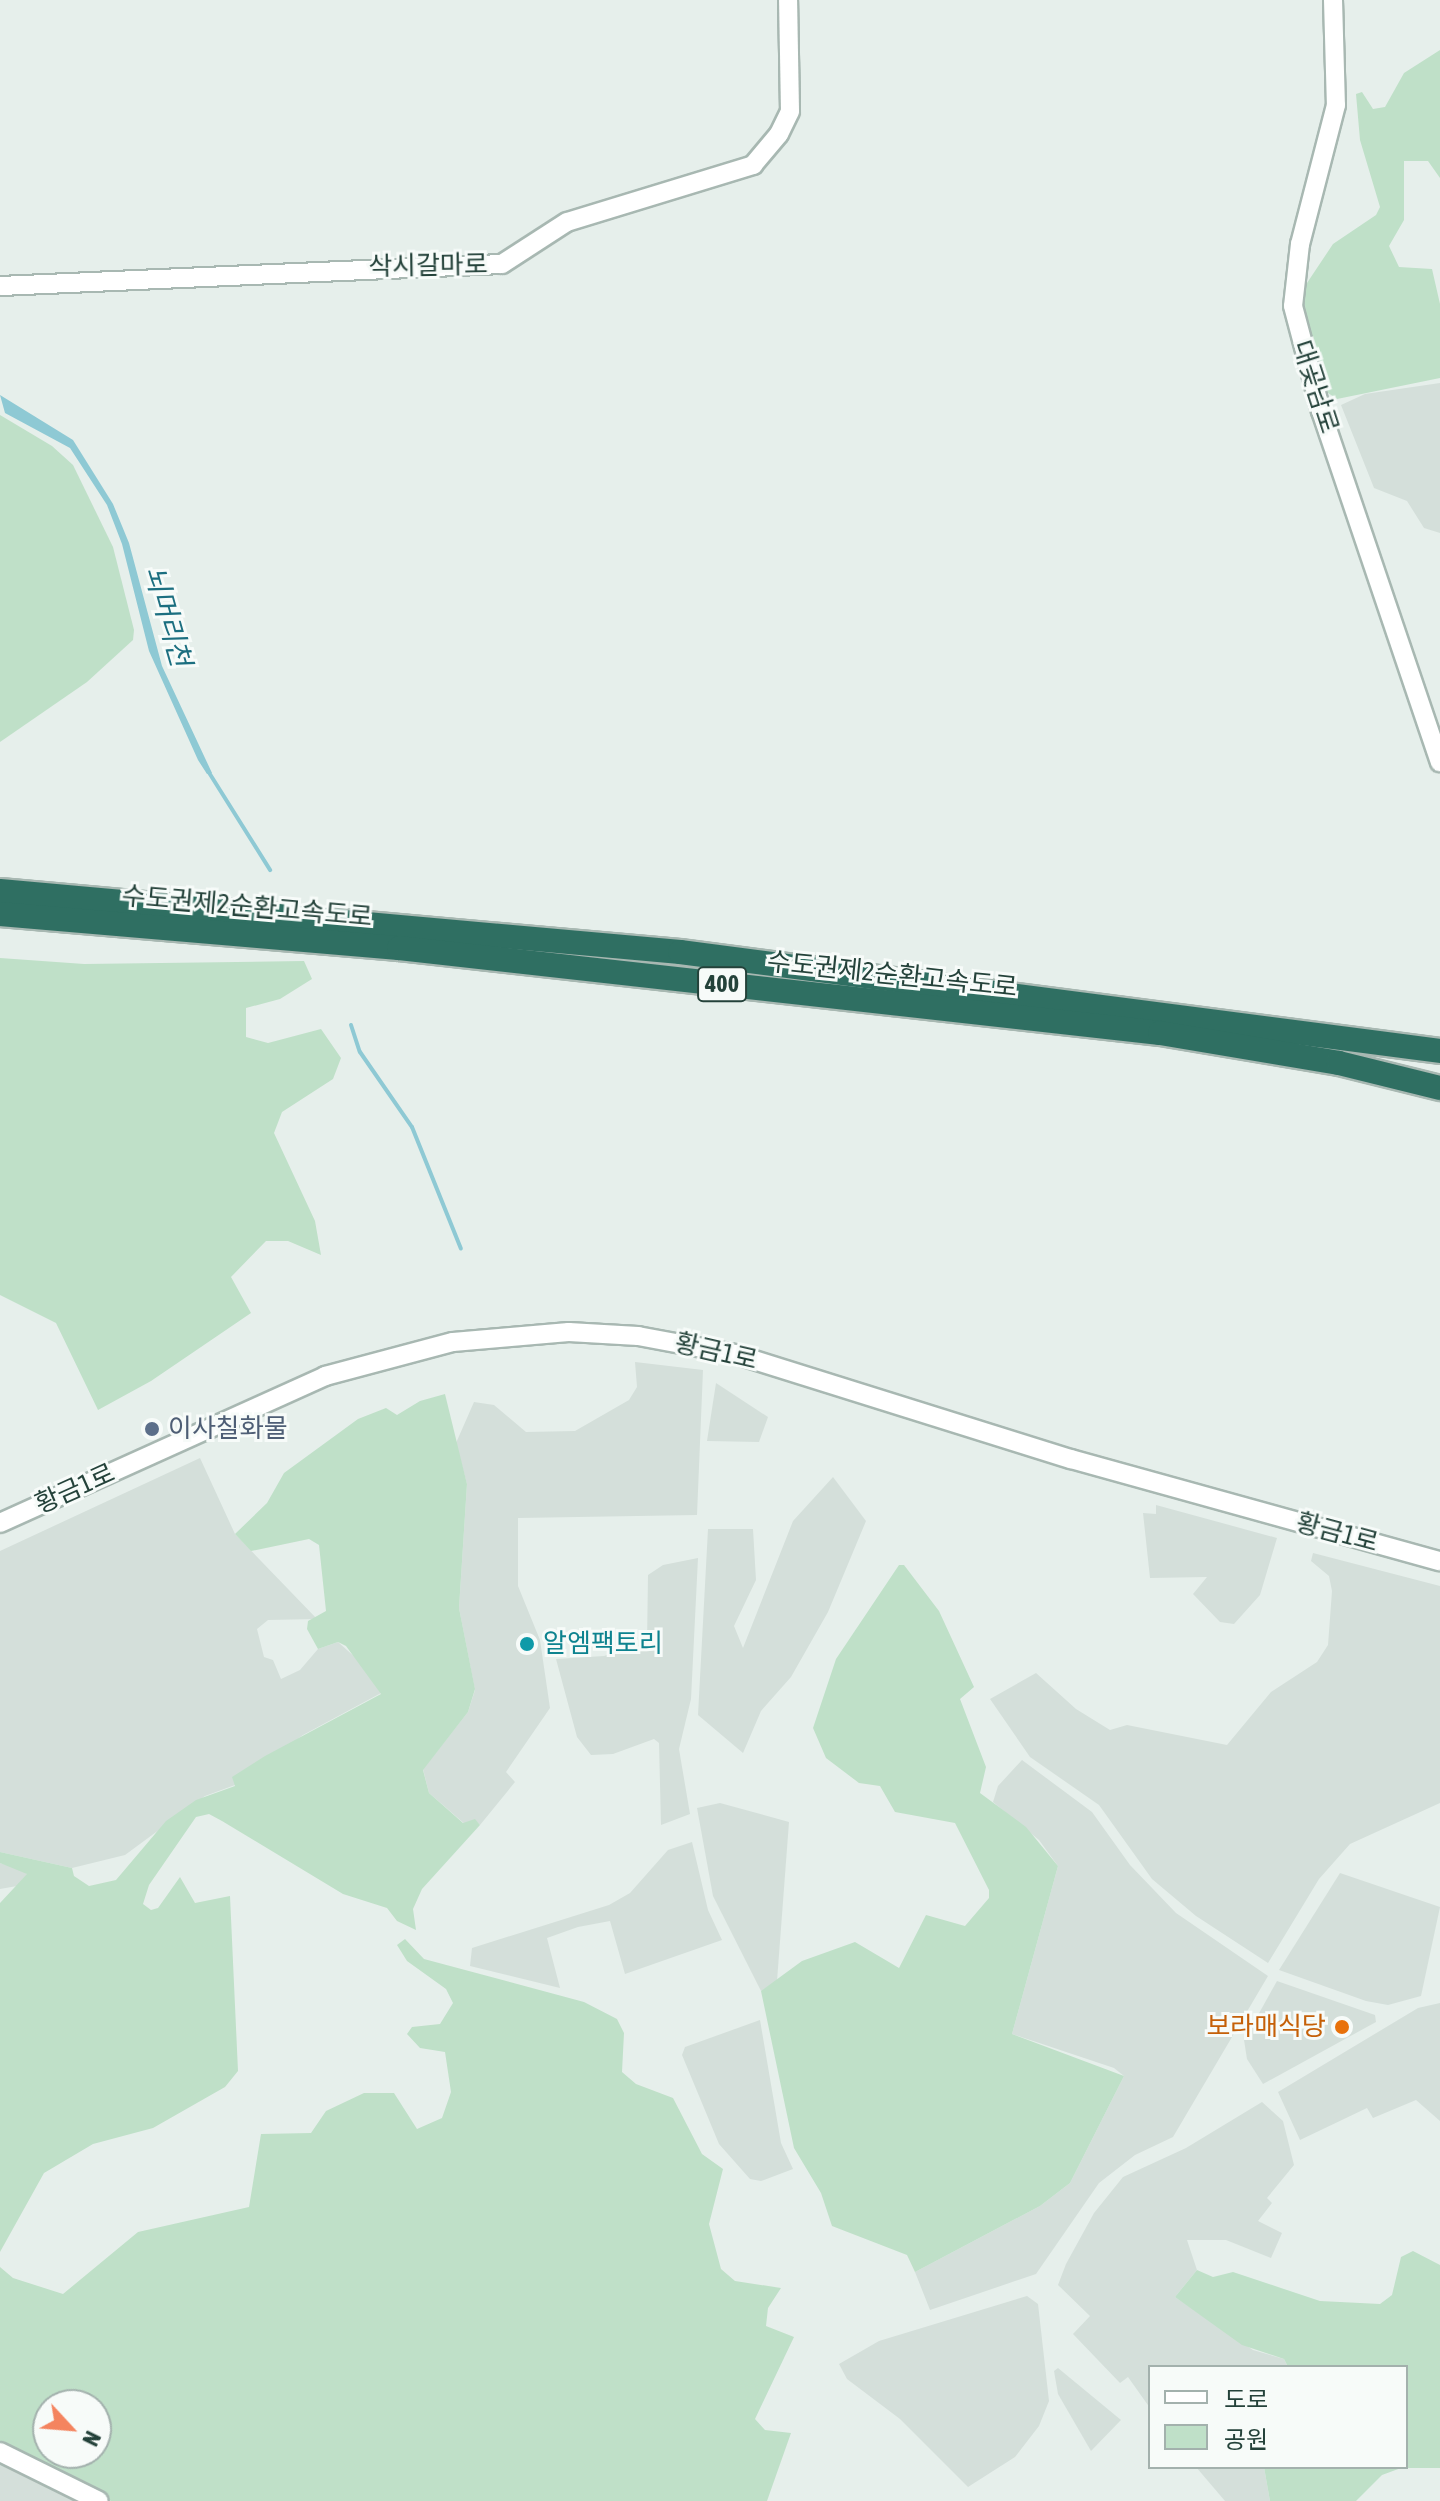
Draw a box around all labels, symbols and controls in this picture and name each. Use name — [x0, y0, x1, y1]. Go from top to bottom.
street label: 삭시갈마로 — [368, 249, 488, 283]
street label: 대곶남로 — [1285, 337, 1345, 437]
water label: 뇌머리천 — [138, 562, 198, 670]
street label: 수도권제2순환고속도로 — [120, 881, 374, 933]
street label: 수도권제2순환고속도로 — [765, 946, 1019, 1004]
road number: 400 — [696, 964, 748, 1004]
street label: 황금1로 — [672, 1327, 760, 1377]
place label: 이사칠화물 — [168, 1413, 288, 1445]
marker: 이사칠화물 — [143, 1420, 161, 1438]
street label: 황금1로 — [30, 1458, 120, 1520]
street label: 황금1로 — [1292, 1507, 1382, 1559]
place label: 알엠팩토리 — [543, 1628, 663, 1660]
marker: 알엠팩토리 — [518, 1635, 536, 1653]
place label: 보라매식당 — [1206, 2011, 1326, 2043]
marker: 보라매식당 — [1333, 2018, 1351, 2036]
legend — [1148, 2365, 1408, 2469]
text: 도로 — [1224, 2386, 1268, 2413]
north arrow — [32, 2389, 112, 2469]
text: 공원 — [1224, 2426, 1268, 2453]
text: N — [77, 2427, 106, 2450]

